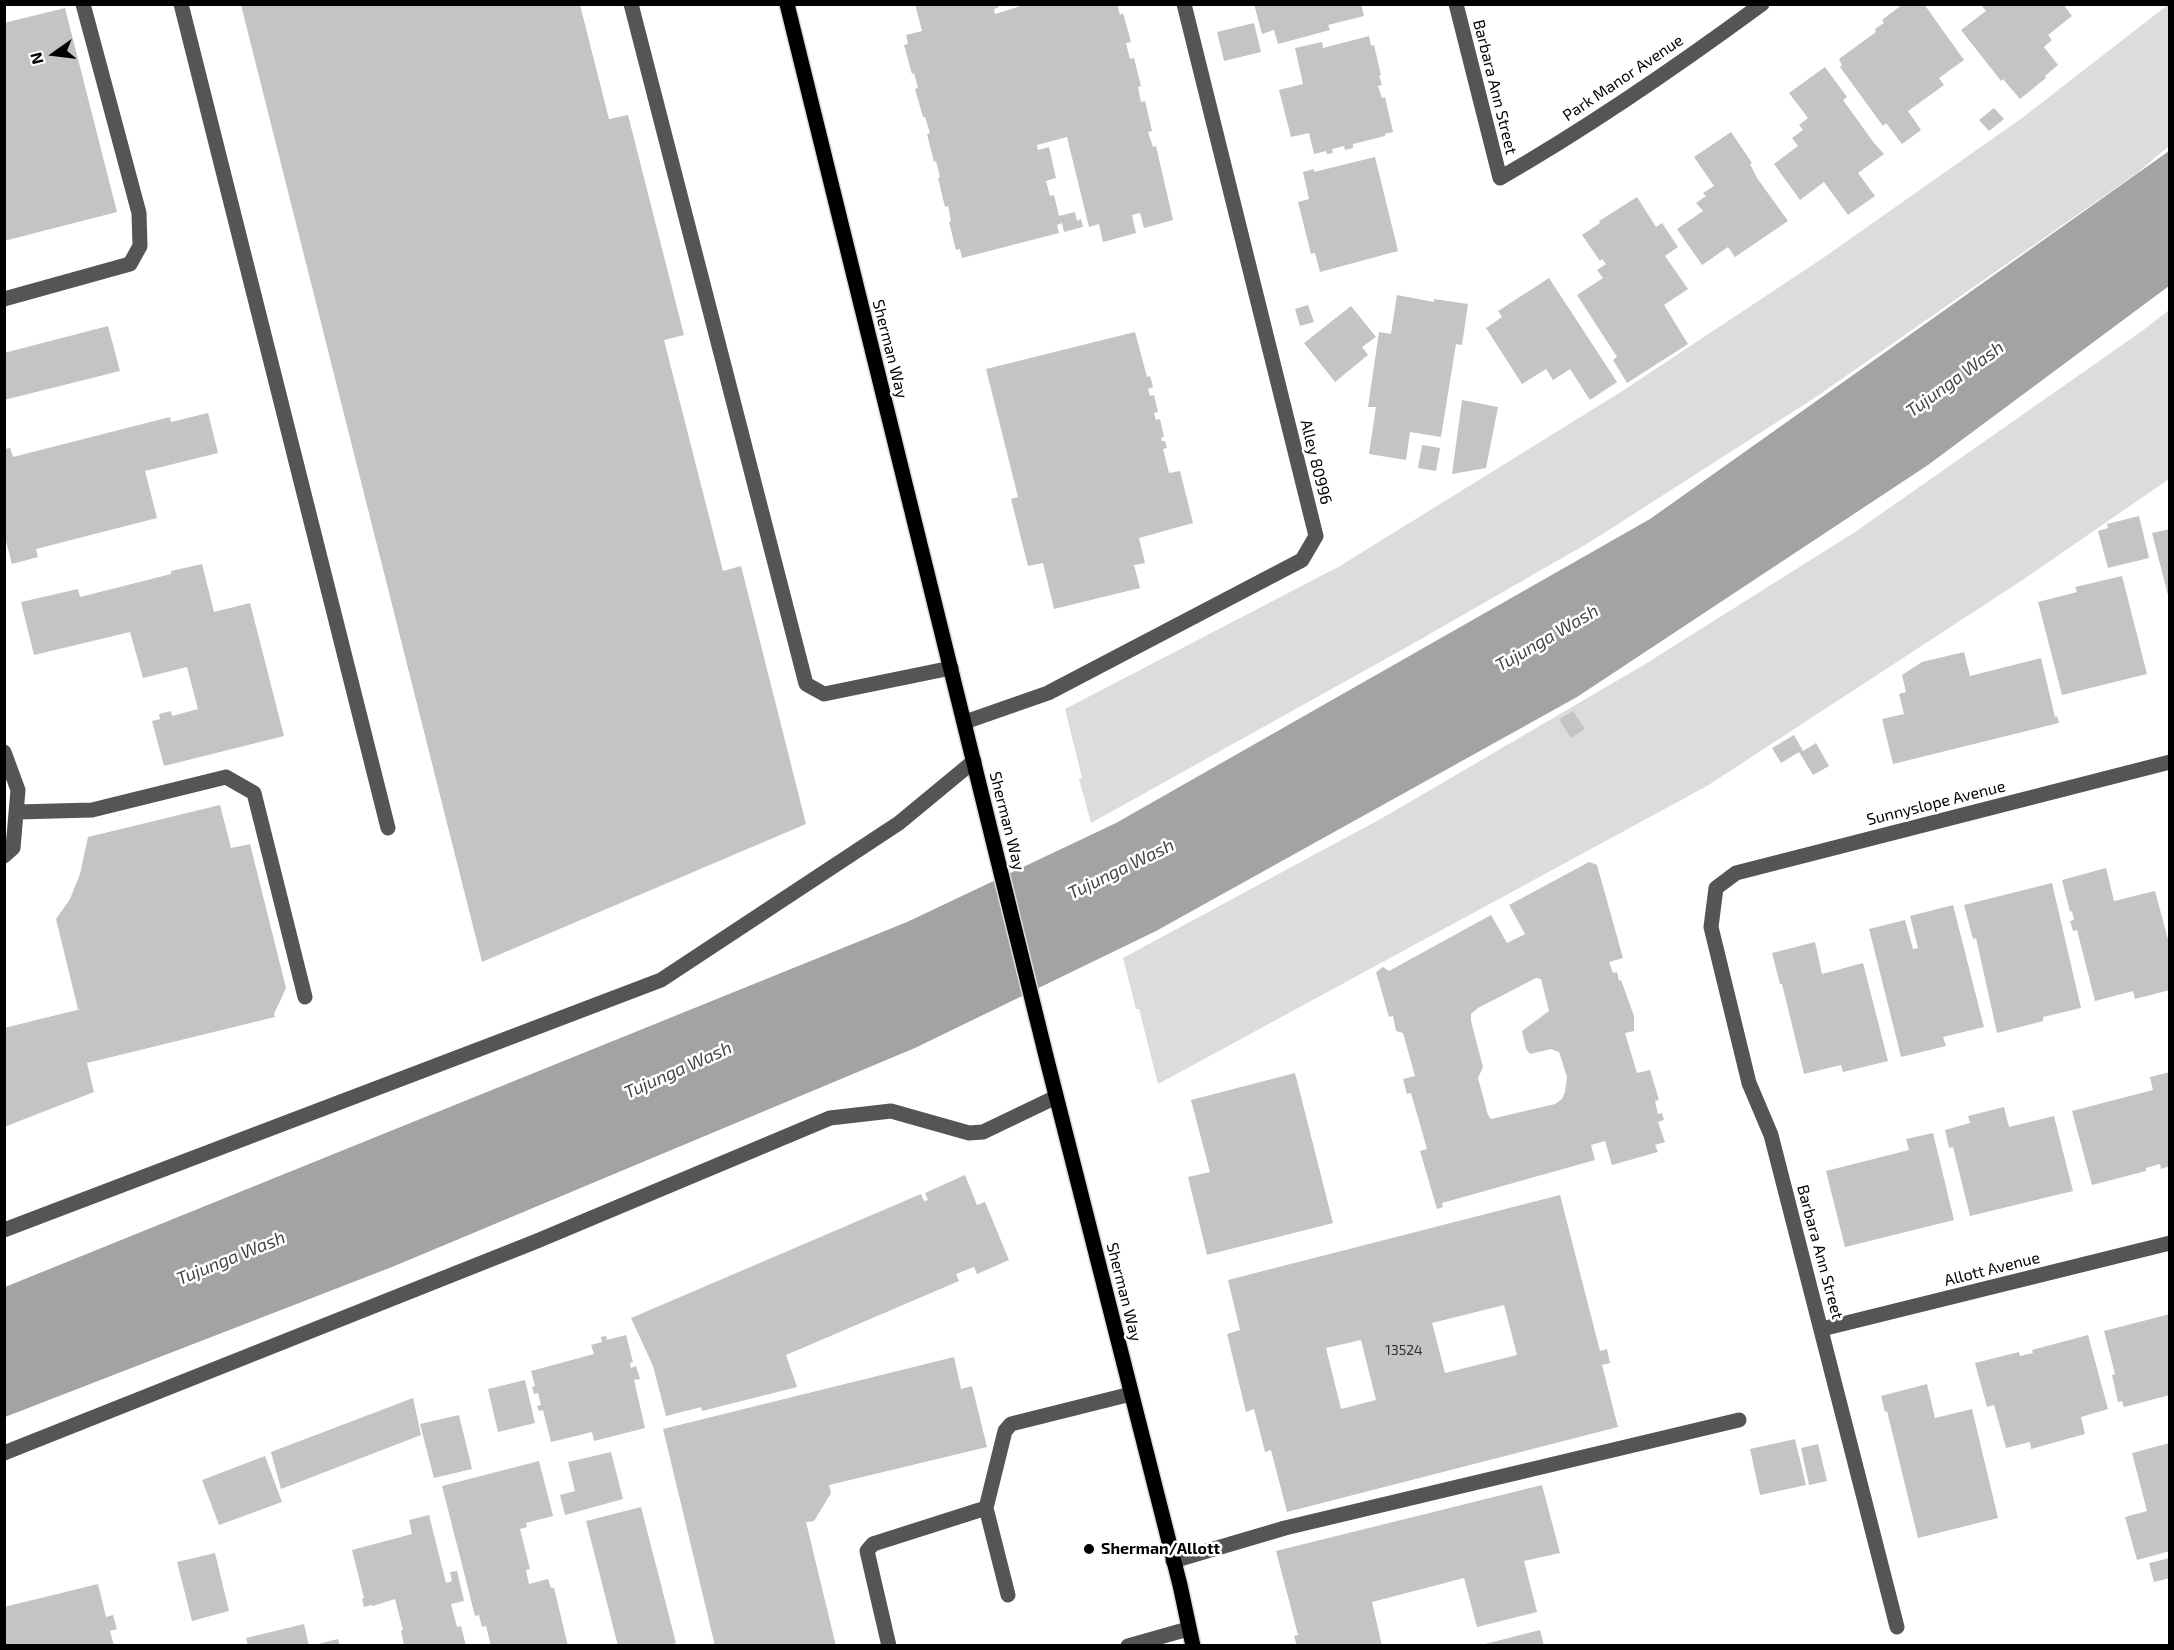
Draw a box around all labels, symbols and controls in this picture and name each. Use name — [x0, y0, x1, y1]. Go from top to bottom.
street label: Barbara Ann Street — [1469, 18, 1521, 156]
north arrow — [24, 24, 84, 84]
street label: Park Manor Avenue — [1559, 31, 1687, 125]
text: N — [25, 51, 47, 66]
street label: Sherman Way — [868, 298, 912, 400]
water label: Tujunga Wash — [1902, 336, 2008, 422]
street label: Alley 80996 — [1296, 418, 1336, 506]
water label: Tujunga Wash — [1492, 600, 1602, 676]
street label: Sherman Way — [985, 770, 1029, 872]
street label: Sunnyslope Avenue — [1865, 776, 2007, 830]
water label: Tujunga Wash — [1064, 834, 1178, 904]
water label: Tujunga Wash — [621, 1037, 735, 1103]
street label: Barbara Ann Street — [1793, 1183, 1847, 1321]
water label: Tujunga Wash — [173, 1226, 289, 1290]
street label: Sherman Way — [1102, 1241, 1146, 1343]
street label: Allott Avenue — [1942, 1248, 2042, 1290]
house number: 13524 — [1385, 1342, 1423, 1358]
place label: Sherman/Allott — [1101, 1539, 1220, 1559]
marker: Sherman/Allott — [1082, 1542, 1096, 1556]

